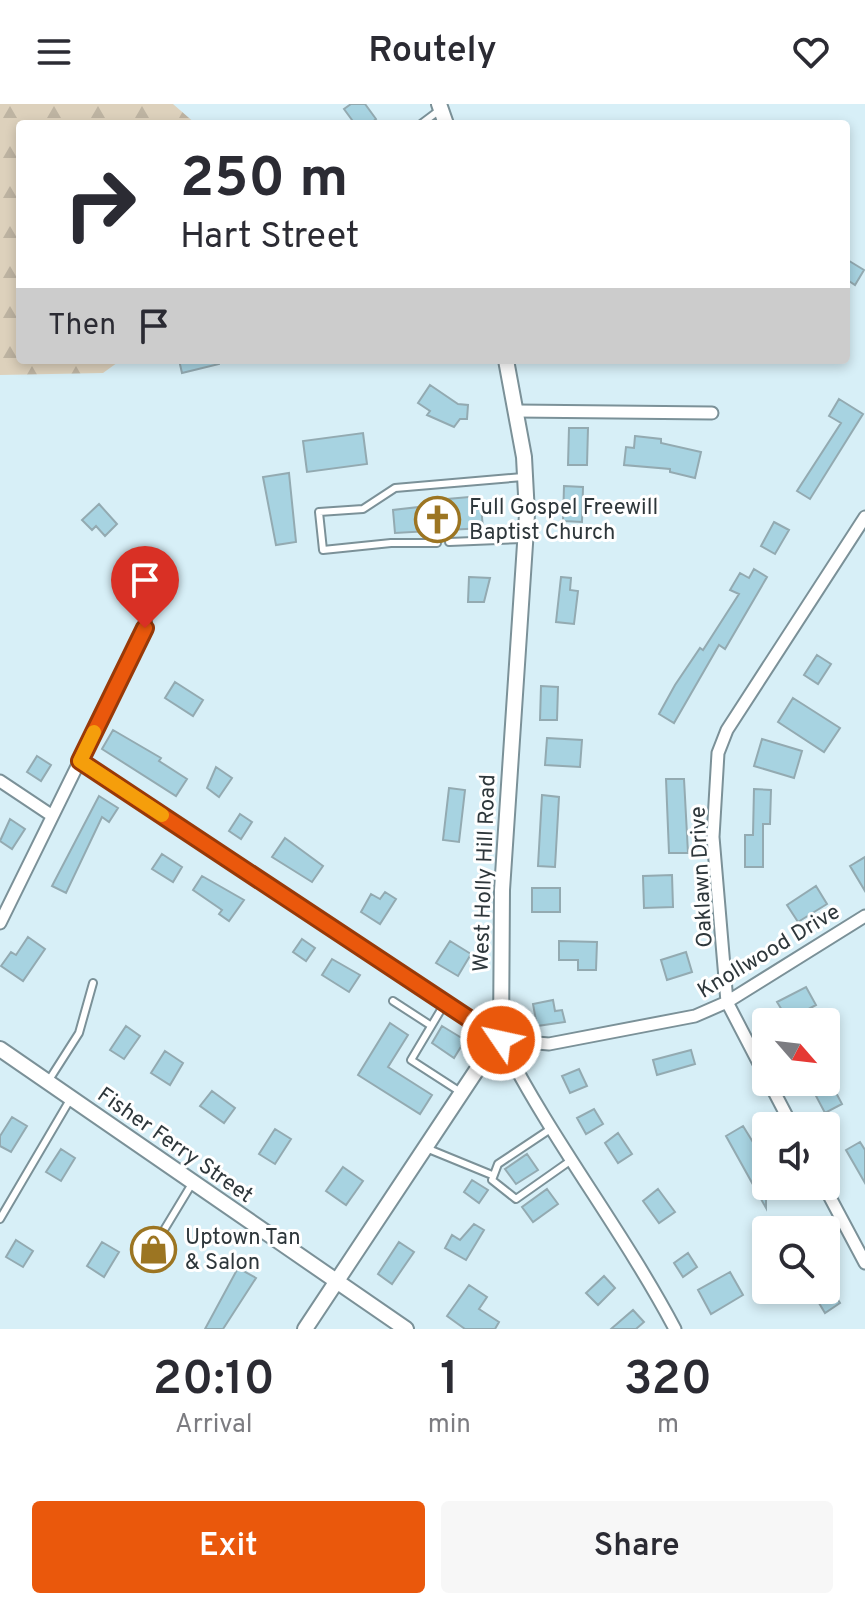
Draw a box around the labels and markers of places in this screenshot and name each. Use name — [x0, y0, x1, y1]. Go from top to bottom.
church icon: Full Gospel Freewill Baptist Church — [414, 495, 462, 543]
place label: Full Gospel Freewill Baptist Church — [469, 495, 658, 547]
pin — [111, 546, 179, 628]
shop icon: Uptown Tan & Salon — [130, 1225, 178, 1273]
place label: Uptown Tan & Salon — [185, 1225, 301, 1277]

